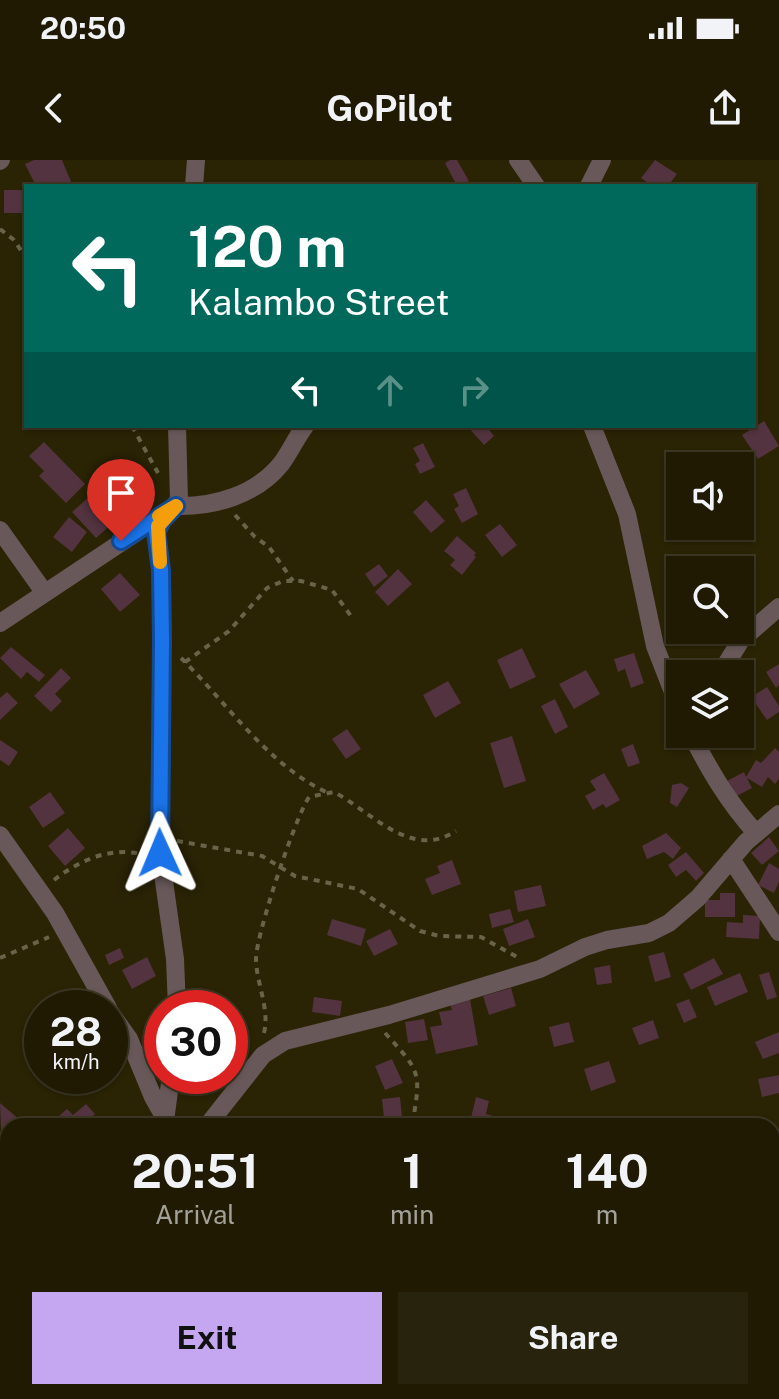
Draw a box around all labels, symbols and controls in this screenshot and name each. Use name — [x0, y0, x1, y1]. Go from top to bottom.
text: 20:50 — [40, 10, 126, 46]
icon: back — [32, 86, 76, 130]
icon: share — [703, 86, 747, 130]
text: GoPilot — [326, 87, 453, 129]
text: 120 m — [188, 214, 346, 280]
icon: left — [56, 216, 160, 320]
text: Kalambo Street — [188, 281, 449, 323]
icon: left — [284, 368, 328, 412]
icon: ahead — [368, 368, 412, 412]
icon: right — [452, 368, 496, 412]
map controls — [666, 452, 754, 748]
button: sound — [666, 452, 754, 540]
pin — [87, 459, 155, 541]
icon: arrive — [99, 471, 143, 515]
button: search — [666, 556, 754, 644]
button: layers — [666, 660, 754, 748]
position arrow — [118, 811, 202, 895]
speed limit sign: 30 — [144, 990, 248, 1094]
text: 28 — [50, 1008, 102, 1055]
text: km/h — [52, 1050, 100, 1074]
text: 20:51 — [131, 1142, 259, 1199]
text: 1 — [402, 1142, 422, 1199]
text: 140 — [566, 1142, 649, 1199]
text: Arrival — [155, 1199, 235, 1230]
text: min — [390, 1199, 434, 1230]
text: m — [596, 1199, 618, 1230]
button: Exit — [32, 1292, 382, 1384]
button: Share — [398, 1292, 748, 1384]

